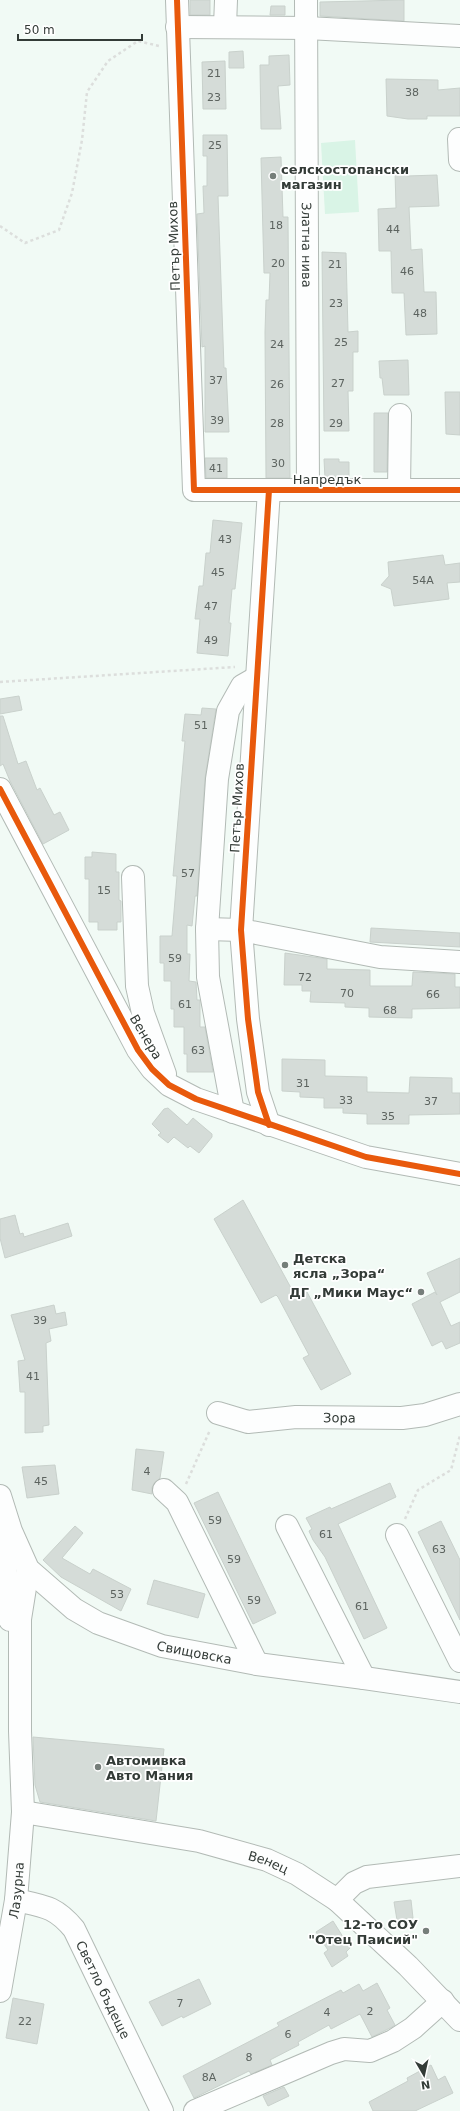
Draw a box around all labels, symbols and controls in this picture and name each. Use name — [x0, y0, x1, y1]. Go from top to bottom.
scale bar — [18, 16, 142, 42]
text: 50 m — [24, 23, 55, 37]
house number: 21 — [207, 67, 221, 80]
house number: 38 — [405, 86, 419, 99]
house number: 23 — [207, 91, 221, 104]
house number: 25 — [208, 139, 222, 152]
place label: селскостопански магазин — [281, 162, 409, 192]
marker: селскостопански магазин — [268, 171, 278, 181]
street label: Петър Михов — [165, 201, 183, 291]
street label: Златна нива — [299, 202, 315, 288]
house number: 18 — [269, 219, 283, 232]
house number: 44 — [386, 223, 400, 236]
house number: 20 — [271, 257, 285, 270]
house number: 21 — [328, 258, 342, 271]
house number: 46 — [400, 265, 414, 278]
house number: 23 — [329, 297, 343, 310]
house number: 48 — [413, 307, 427, 320]
house number: 25 — [334, 336, 348, 349]
house number: 24 — [270, 338, 284, 351]
house number: 37 — [209, 374, 223, 387]
house number: 27 — [331, 377, 345, 390]
house number: 26 — [270, 378, 284, 391]
house number: 39 — [210, 414, 224, 427]
house number: 28 — [270, 417, 284, 430]
house number: 29 — [329, 417, 343, 430]
house number: 30 — [271, 457, 285, 470]
house number: 41 — [209, 462, 223, 475]
street label: Напредък — [293, 472, 361, 487]
house number: 43 — [218, 533, 232, 546]
house number: 45 — [211, 566, 225, 579]
house number: 54А — [412, 574, 434, 587]
house number: 47 — [204, 600, 218, 613]
house number: 49 — [204, 634, 218, 647]
house number: 51 — [194, 719, 208, 732]
street label: Петър Михов — [227, 763, 247, 853]
house number: 57 — [181, 867, 195, 880]
house number: 15 — [97, 884, 111, 897]
house number: 59 — [168, 952, 182, 965]
house number: 72 — [298, 971, 312, 984]
house number: 70 — [340, 987, 354, 1000]
house number: 66 — [426, 988, 440, 1001]
house number: 61 — [178, 998, 192, 1011]
house number: 68 — [383, 1004, 397, 1017]
street label: Венера — [127, 1012, 165, 1062]
house number: 63 — [191, 1044, 205, 1057]
house number: 31 — [296, 1077, 310, 1090]
house number: 33 — [339, 1094, 353, 1107]
house number: 37 — [424, 1095, 438, 1108]
house number: 35 — [381, 1110, 395, 1123]
place label: Детска ясла „Зора“ — [293, 1251, 385, 1281]
marker: Детска ясла „Зора“ — [280, 1260, 290, 1270]
place label: ДГ „Мики Маус“ — [289, 1285, 413, 1300]
marker: ДГ „Мики Маус“ — [416, 1287, 426, 1297]
house number: 39 — [33, 1314, 47, 1327]
house number: 41 — [26, 1370, 40, 1383]
street label: Зора — [323, 1410, 356, 1425]
house number: 4 — [144, 1465, 151, 1478]
house number: 45 — [34, 1475, 48, 1488]
house number: 59 — [208, 1514, 222, 1527]
house number: 61 — [319, 1528, 333, 1541]
house number: 63 — [432, 1543, 446, 1556]
house number: 59 — [227, 1553, 241, 1566]
house number: 53 — [110, 1588, 124, 1601]
house number: 59 — [247, 1594, 261, 1607]
house number: 61 — [355, 1600, 369, 1613]
street label: Свищовска — [155, 1637, 233, 1667]
place label: Автомивка Авто Мания — [106, 1753, 193, 1783]
marker: Автомивка Авто Мания — [93, 1762, 103, 1772]
street label: Венец — [247, 1848, 291, 1877]
street label: Лазурна — [5, 1861, 27, 1920]
place label: 12-то СОУ "Отец Паисий" — [308, 1917, 418, 1947]
marker: 12-то СОУ "Отец Паисий" — [421, 1926, 431, 1936]
street label: Светло бъдеще — [73, 1938, 133, 2041]
house number: 7 — [177, 1997, 184, 2010]
house number: 2 — [367, 2005, 374, 2018]
house number: 4 — [324, 2006, 331, 2019]
house number: 22 — [18, 2015, 32, 2028]
house number: 6 — [285, 2028, 292, 2041]
house number: 8 — [246, 2051, 253, 2064]
north arrow — [404, 2055, 444, 2095]
house number: 8A — [202, 2071, 217, 2084]
text: N — [420, 2077, 431, 2092]

